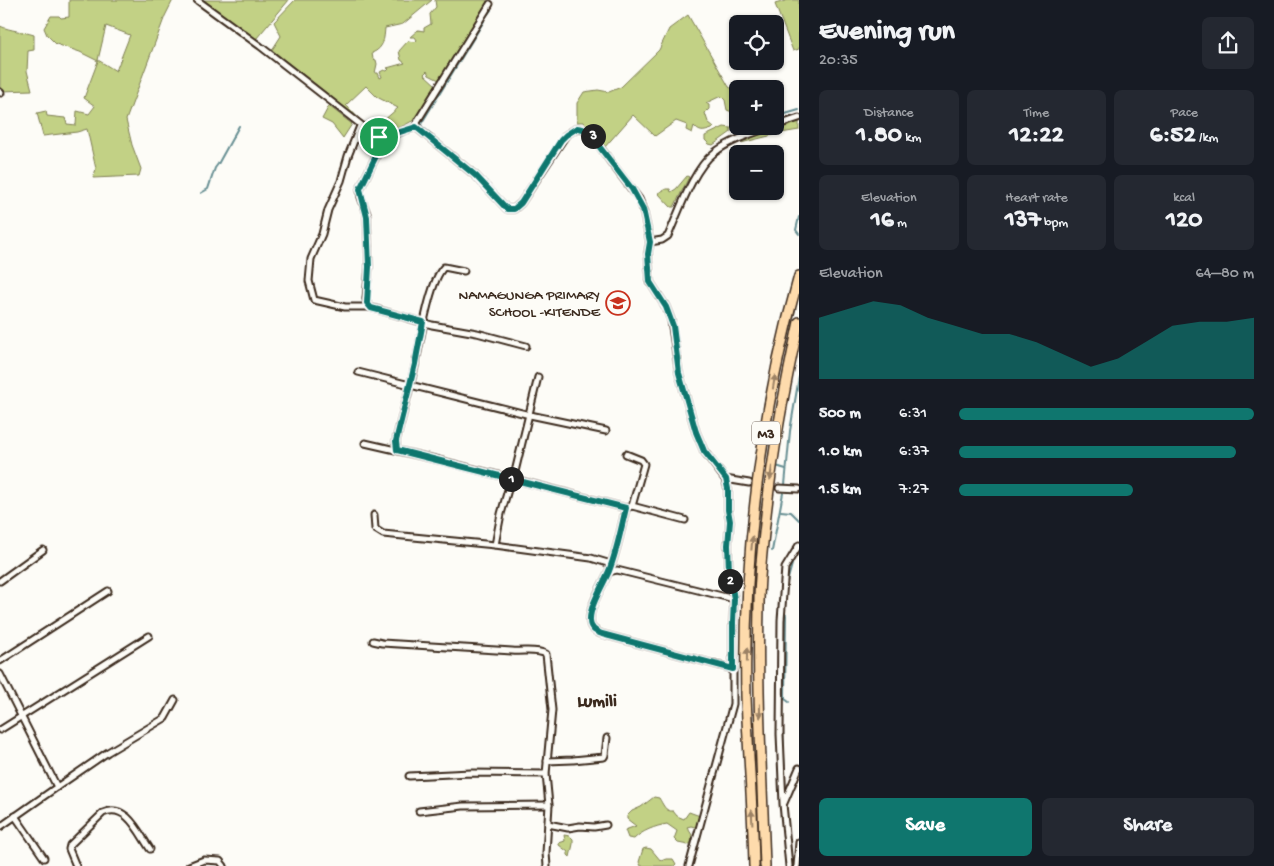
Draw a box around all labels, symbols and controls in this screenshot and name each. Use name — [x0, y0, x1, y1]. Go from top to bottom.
map controls — [729, 15, 784, 200]
button: locate — [729, 15, 784, 70]
text: Evening run — [819, 16, 955, 49]
button: share — [1202, 17, 1254, 69]
text: 20:35 — [819, 52, 858, 71]
button: + — [729, 80, 784, 135]
text: Distance — [864, 105, 914, 122]
text: Time — [1024, 105, 1049, 122]
text: Pace — [1170, 105, 1198, 122]
pin — [358, 116, 400, 158]
text: 1.80 — [856, 122, 902, 151]
text: 12:22 — [1009, 122, 1064, 151]
text: 6:52 — [1150, 122, 1196, 151]
icon: arrive — [365, 123, 393, 151]
pin: 3 — [580, 124, 606, 148]
text: 3 — [590, 128, 597, 145]
text: km — [902, 130, 922, 147]
text: /km — [1196, 130, 1219, 147]
button: − — [729, 145, 784, 200]
text: Elevation — [861, 190, 917, 207]
text: Heart rate — [1005, 190, 1068, 207]
text: kcal — [1173, 190, 1195, 207]
text: 16 — [871, 207, 894, 236]
text: 137 — [1005, 207, 1041, 236]
text: 120 — [1166, 207, 1202, 236]
text: m — [894, 215, 907, 232]
text: bpm — [1041, 215, 1068, 232]
text: Elevation — [819, 265, 883, 284]
text: 64–80 m — [1196, 265, 1254, 284]
place label: NAMAGUNGA PRIMARY SCHOOL -KITENDE — [459, 287, 601, 322]
school or university icon: NAMAGUNGA PRIMARY SCHOOL -KITENDE — [605, 290, 631, 316]
one-way arrow — [770, 374, 778, 390]
text: 500 m — [819, 405, 861, 424]
text: 6:31 — [899, 405, 927, 424]
road number: M3 — [752, 422, 780, 444]
text: 1.0 km — [819, 443, 862, 462]
text: 6:37 — [899, 443, 929, 462]
pin: 1 — [498, 466, 524, 492]
one-way arrow — [767, 466, 775, 482]
text: 1 — [509, 471, 514, 488]
text: 1.5 km — [819, 481, 861, 500]
text: 7:27 — [899, 481, 929, 500]
one-way arrow — [748, 535, 756, 551]
pin: 2 — [718, 568, 742, 594]
text: 2 — [727, 573, 734, 590]
one-way arrow — [743, 647, 751, 663]
district label: Lumili — [577, 692, 617, 713]
one-way arrow — [756, 703, 764, 719]
button: Save — [819, 798, 1032, 856]
button: Share — [1042, 798, 1254, 856]
one-way arrow — [748, 809, 756, 825]

